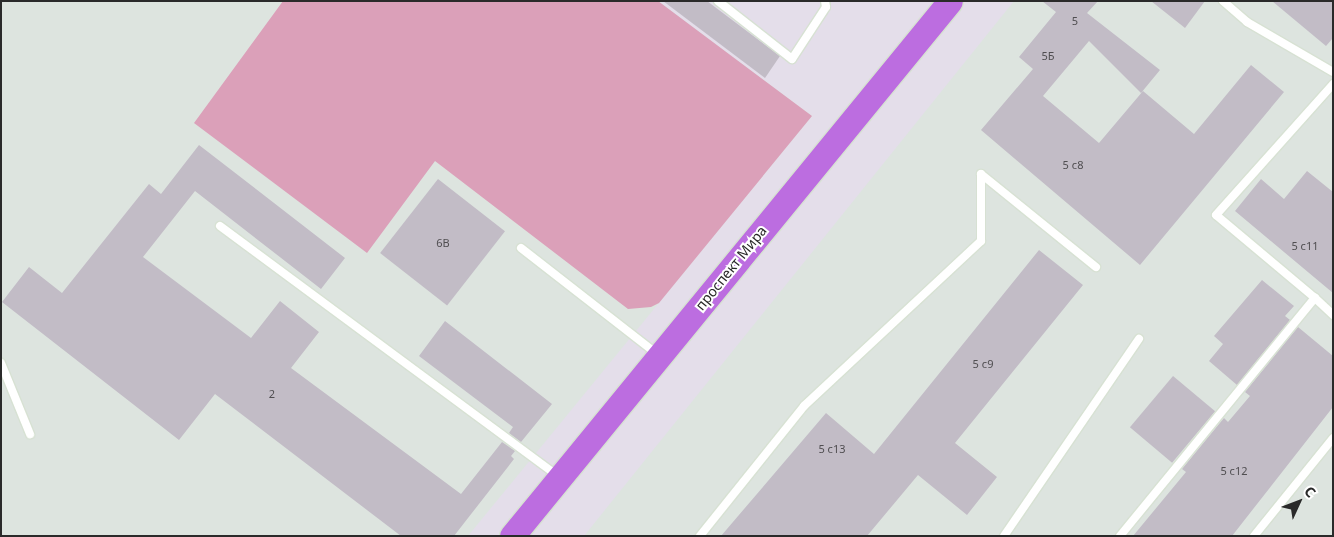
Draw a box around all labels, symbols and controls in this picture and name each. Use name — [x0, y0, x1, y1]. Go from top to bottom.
house number: 5 — [1072, 14, 1078, 28]
house number: 5Б — [1041, 49, 1055, 63]
house number: 5 с8 — [1063, 158, 1083, 172]
street label: проспект Мира — [692, 222, 770, 314]
house number: 6В — [436, 236, 450, 250]
house number: 5 с11 — [1291, 239, 1319, 253]
house number: 5 с9 — [973, 357, 993, 371]
house number: 2 — [269, 387, 275, 401]
house number: 5 с13 — [818, 442, 846, 456]
house number: 5 с12 — [1220, 464, 1248, 478]
north arrow — [1274, 477, 1324, 527]
text: С — [1300, 482, 1320, 501]

